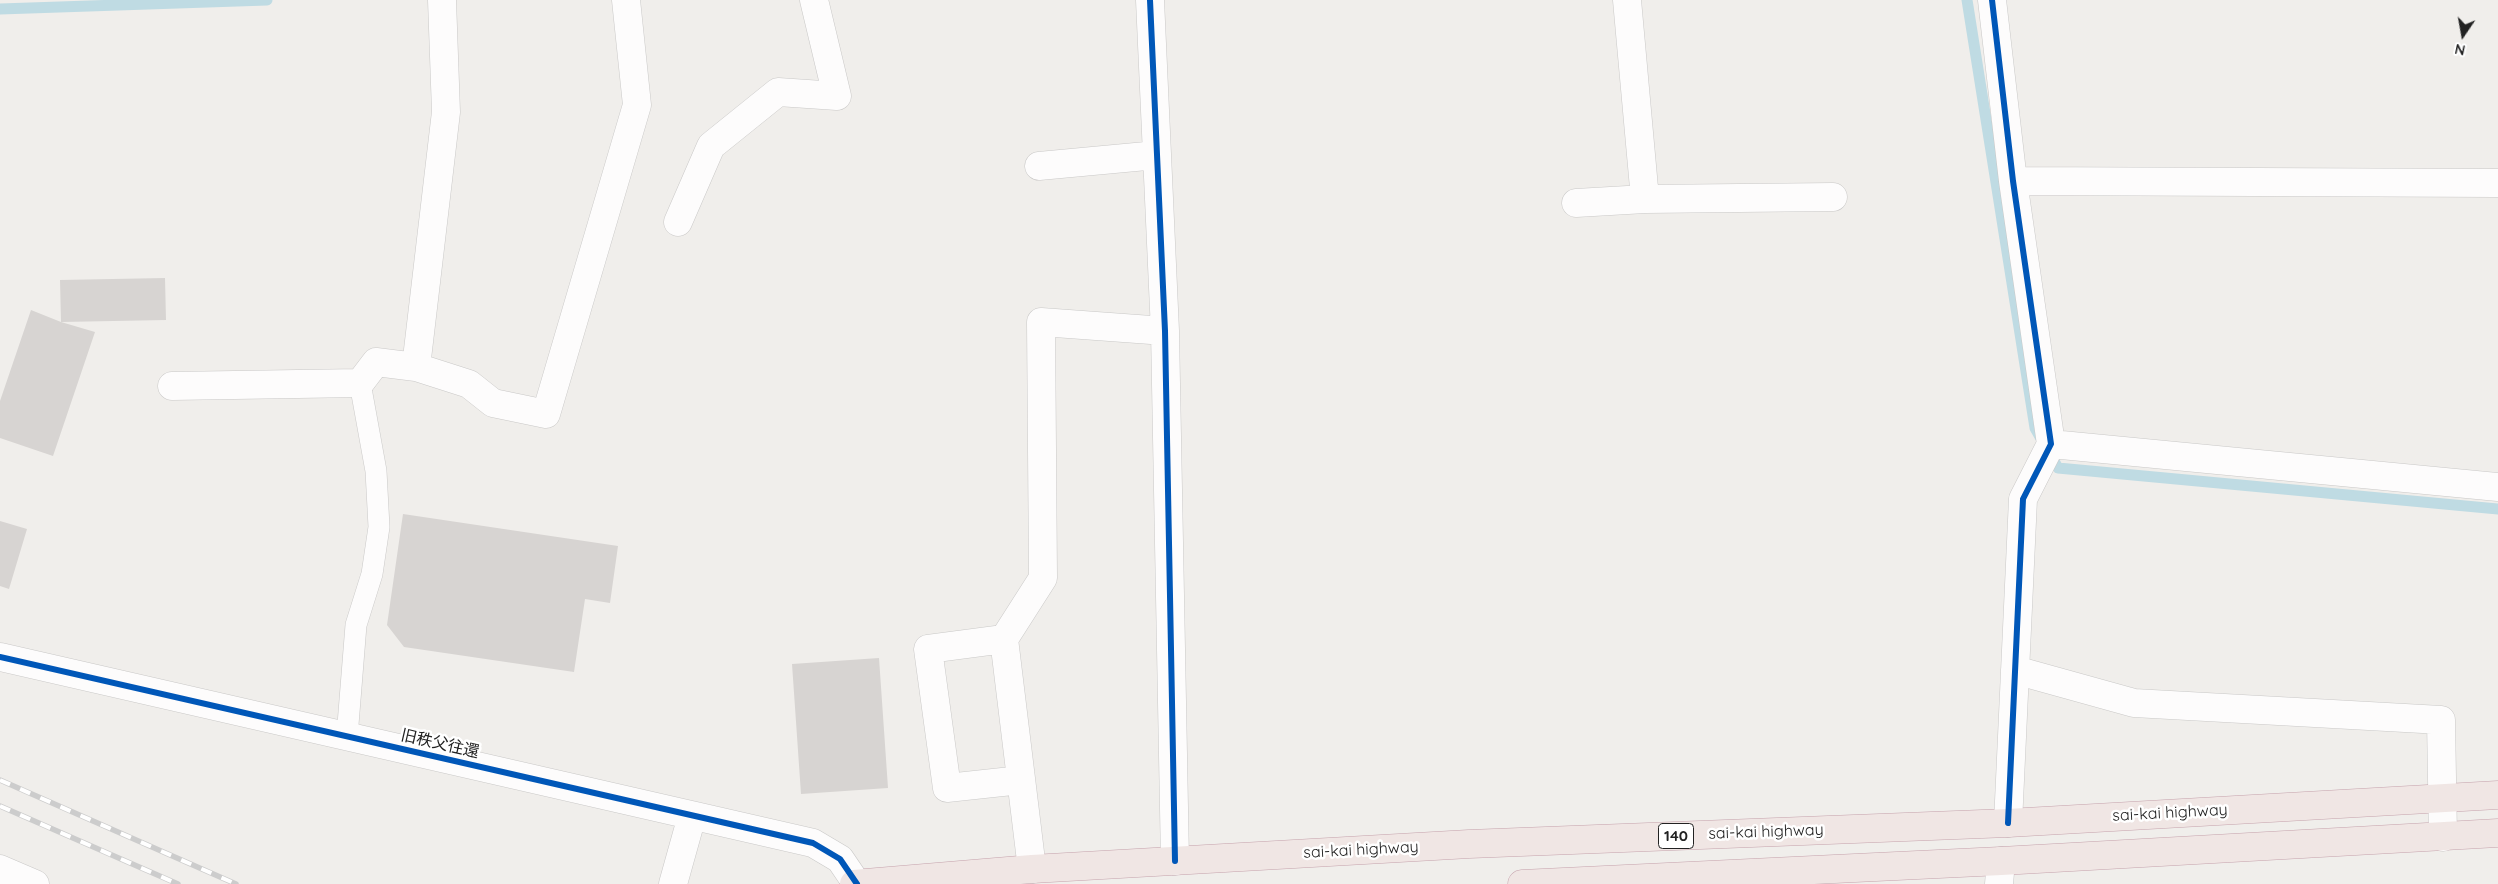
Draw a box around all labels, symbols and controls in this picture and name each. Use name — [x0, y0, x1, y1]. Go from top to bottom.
north arrow — [2438, 10, 2488, 60]
text: N — [2453, 40, 2467, 60]
street label: 旧秩父往還 — [399, 726, 481, 762]
street label: sai-kai highway — [2112, 800, 2228, 826]
street label: sai-kai highway — [1708, 820, 1824, 844]
road number: 140 — [1658, 824, 1694, 848]
street label: sai-kai highway — [1303, 837, 1419, 863]

